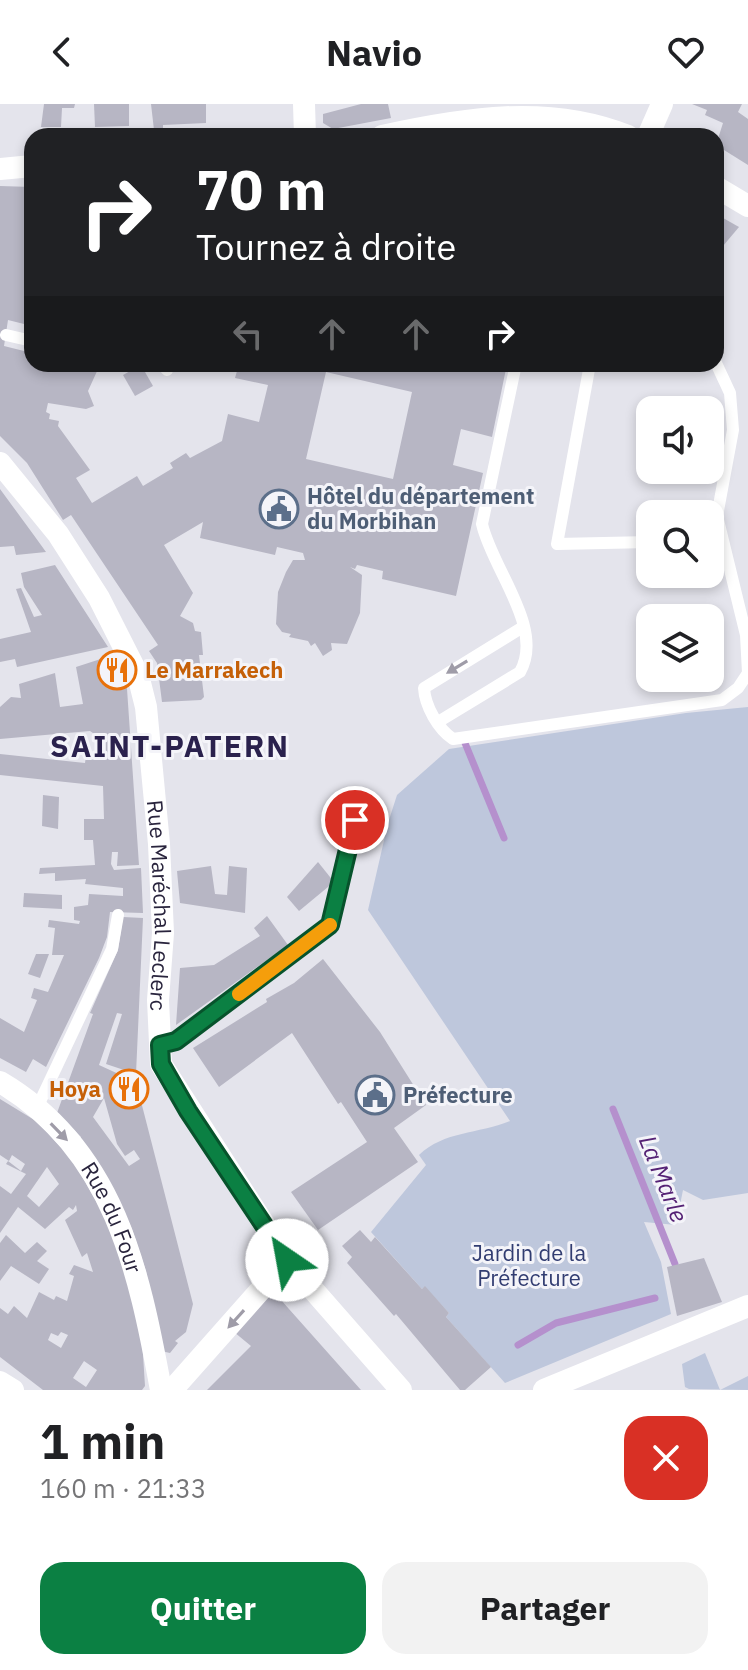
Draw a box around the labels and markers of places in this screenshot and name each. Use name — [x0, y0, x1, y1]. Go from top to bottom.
place label: Hôtel du département du Morbihan — [307, 481, 534, 535]
public building icon: Hôtel du département du Morbihan — [258, 488, 300, 530]
restaurant icon: Le Marrakech — [96, 649, 138, 691]
place label: Le Marrakech — [145, 655, 283, 684]
pin — [321, 786, 389, 854]
restaurant icon: Hoya — [108, 1068, 150, 1110]
place label: Hoya — [49, 1074, 101, 1103]
public building icon: Préfecture — [354, 1074, 396, 1116]
place label: Préfecture — [403, 1080, 513, 1109]

